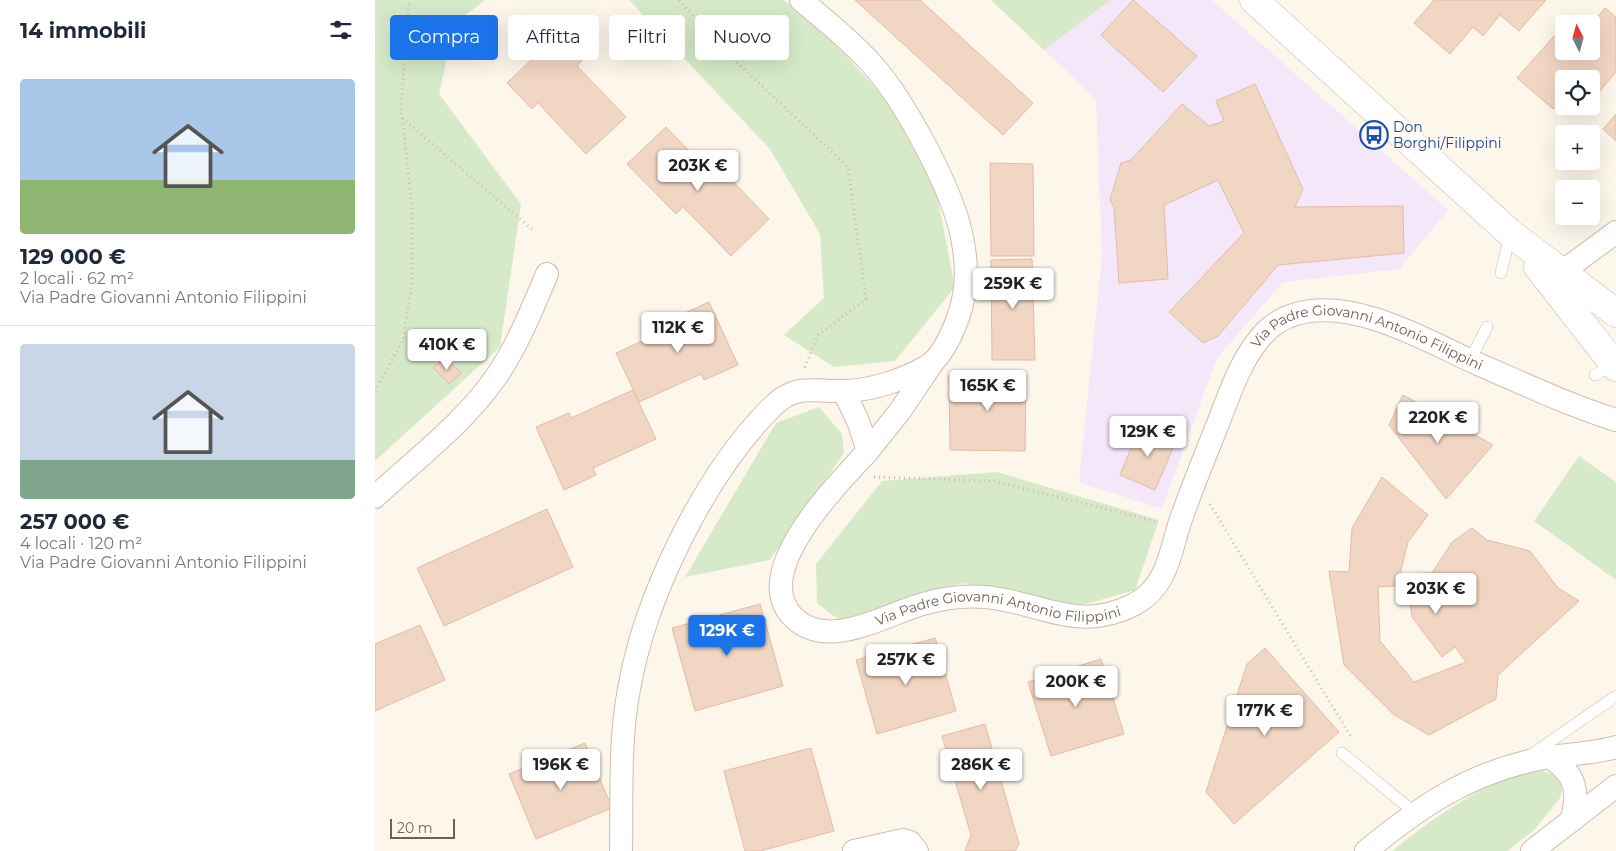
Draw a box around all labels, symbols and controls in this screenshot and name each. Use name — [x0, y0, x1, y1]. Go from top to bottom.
chip: Compra — [390, 15, 498, 60]
chip: Affitta — [508, 15, 599, 60]
chip: Filtri — [609, 15, 685, 60]
chip: Nuovo — [695, 15, 789, 60]
north arrow — [1555, 15, 1600, 60]
map controls — [1555, 15, 1600, 225]
icon: filters — [327, 16, 355, 44]
text: 14 immobili — [20, 18, 146, 43]
button: locate — [1555, 70, 1600, 115]
icon: home — [143, 111, 233, 201]
place label: Don Borghi/Filippini — [1393, 118, 1501, 152]
bus stop icon: Don Borghi/Filippini — [1359, 120, 1389, 150]
button: + — [1555, 125, 1600, 170]
pin: 203K € — [657, 150, 739, 192]
text: 203K € — [669, 156, 727, 175]
button: − — [1555, 180, 1600, 225]
text: 129 000 € — [20, 244, 126, 269]
pin: 259K € — [972, 268, 1054, 310]
text: 2 locali · 62 m² — [20, 269, 134, 288]
text: 259K € — [984, 274, 1042, 293]
text: Via Padre Giovanni Antonio Filippini — [20, 288, 307, 307]
text: Via Padre Giovanni Antonio Filippini — [1247, 301, 1486, 374]
pin: 112K € — [637, 312, 719, 354]
text: 112K € — [652, 318, 704, 337]
pin: 410K € — [406, 328, 488, 371]
text: 410K € — [418, 335, 476, 354]
street label: Via Padre Giovanni Antonio Filippini — [1244, 343, 1496, 377]
pin: 165K € — [947, 370, 1029, 412]
text: 165K € — [960, 376, 1016, 395]
icon: home — [143, 377, 233, 467]
pin: 220K € — [1397, 402, 1479, 444]
text: 220K € — [1408, 408, 1468, 427]
pin: 129K € — [1107, 416, 1189, 458]
text: 129K € — [1120, 422, 1176, 441]
text: 257 000 € — [20, 509, 129, 534]
text: 4 locali · 120 m² — [20, 534, 142, 553]
text: Via Padre Giovanni Antonio Filippini — [20, 553, 307, 572]
pin: 203K € — [1395, 572, 1477, 615]
text: 203K € — [1407, 579, 1465, 598]
street label: Via Padre Giovanni Antonio Filippini — [873, 587, 1123, 630]
pin: 129K € — [686, 614, 768, 657]
text: 129K € — [699, 621, 755, 640]
pin: 257K € — [865, 644, 947, 686]
text: 257K € — [877, 650, 935, 669]
pin: 200K € — [1035, 666, 1117, 708]
text: 200K € — [1046, 672, 1106, 691]
pin: 177K € — [1224, 694, 1306, 737]
text: 177K € — [1237, 701, 1293, 720]
pin: 196K € — [520, 748, 602, 791]
pin: 286K € — [940, 748, 1022, 791]
text: 196K € — [533, 755, 589, 774]
text: 286K € — [951, 755, 1011, 774]
scale bar — [390, 816, 455, 839]
text: 20 m — [397, 819, 433, 837]

